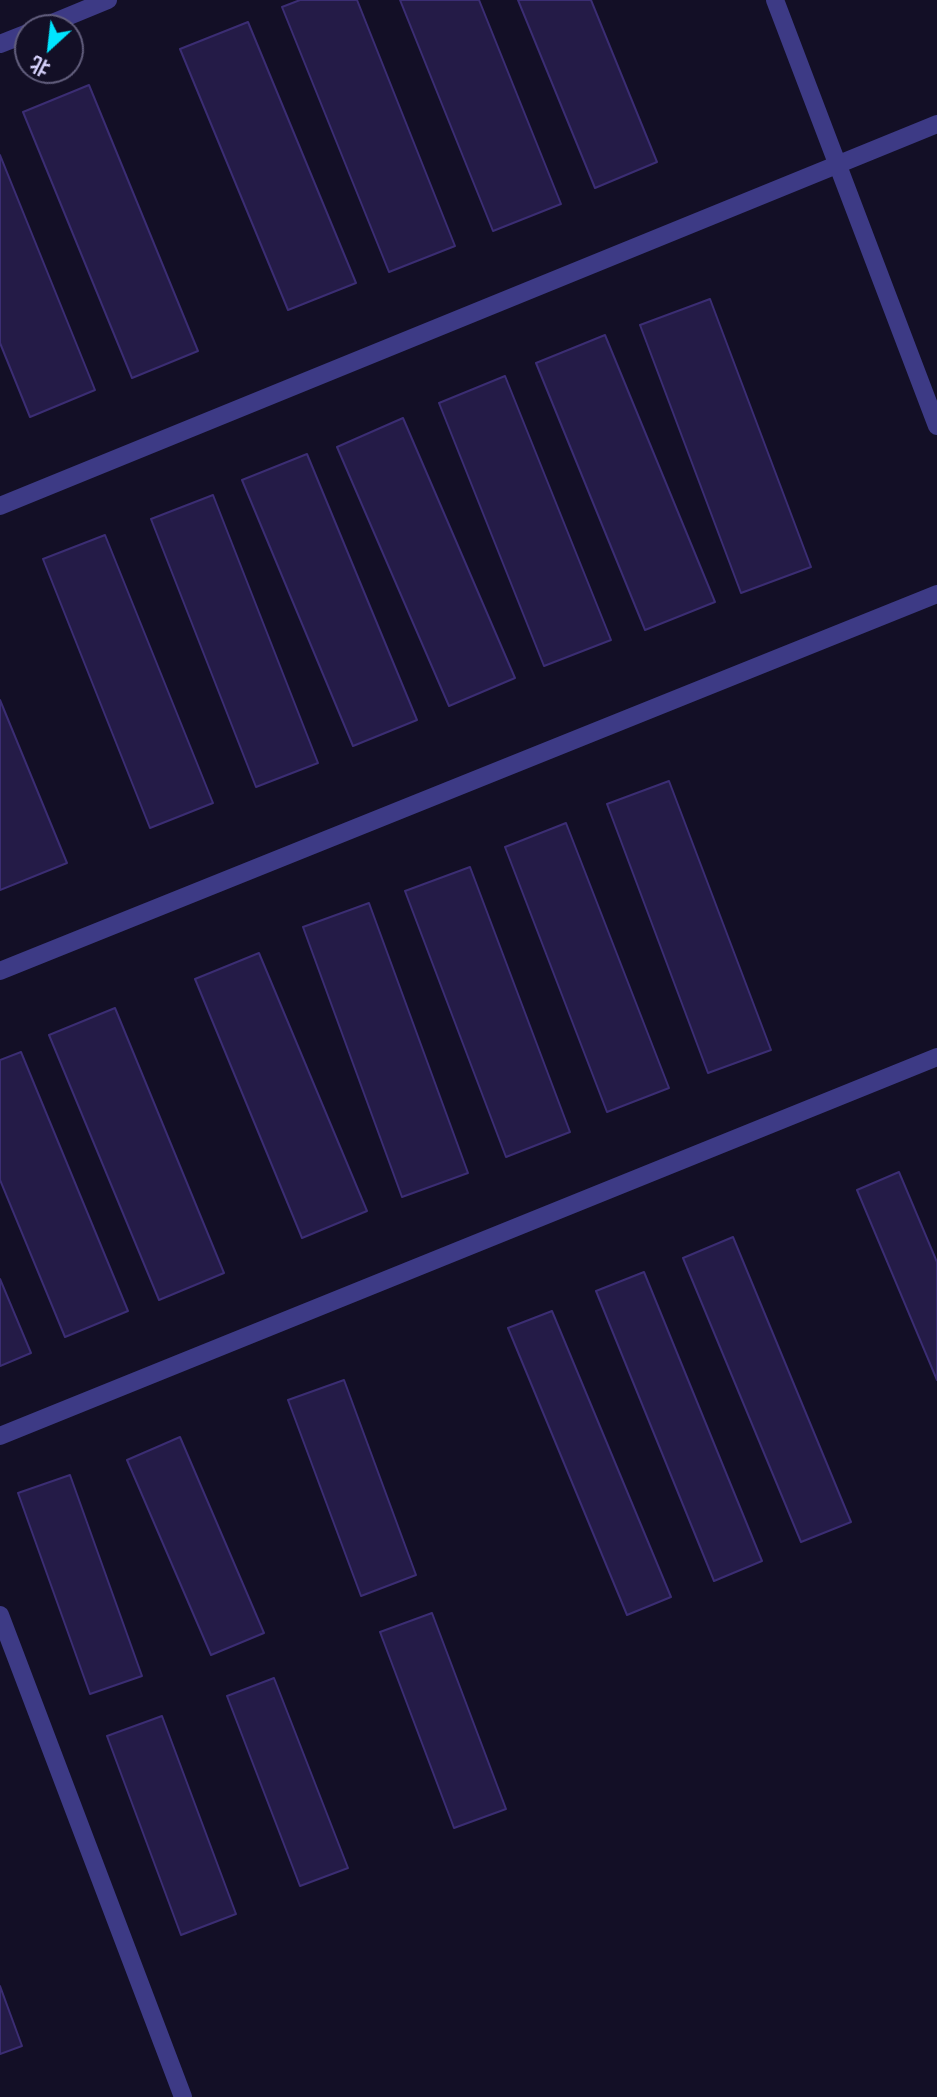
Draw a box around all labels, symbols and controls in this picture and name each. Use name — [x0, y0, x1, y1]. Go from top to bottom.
north arrow — [14, 14, 84, 84]
text: 北 — [26, 51, 54, 82]

